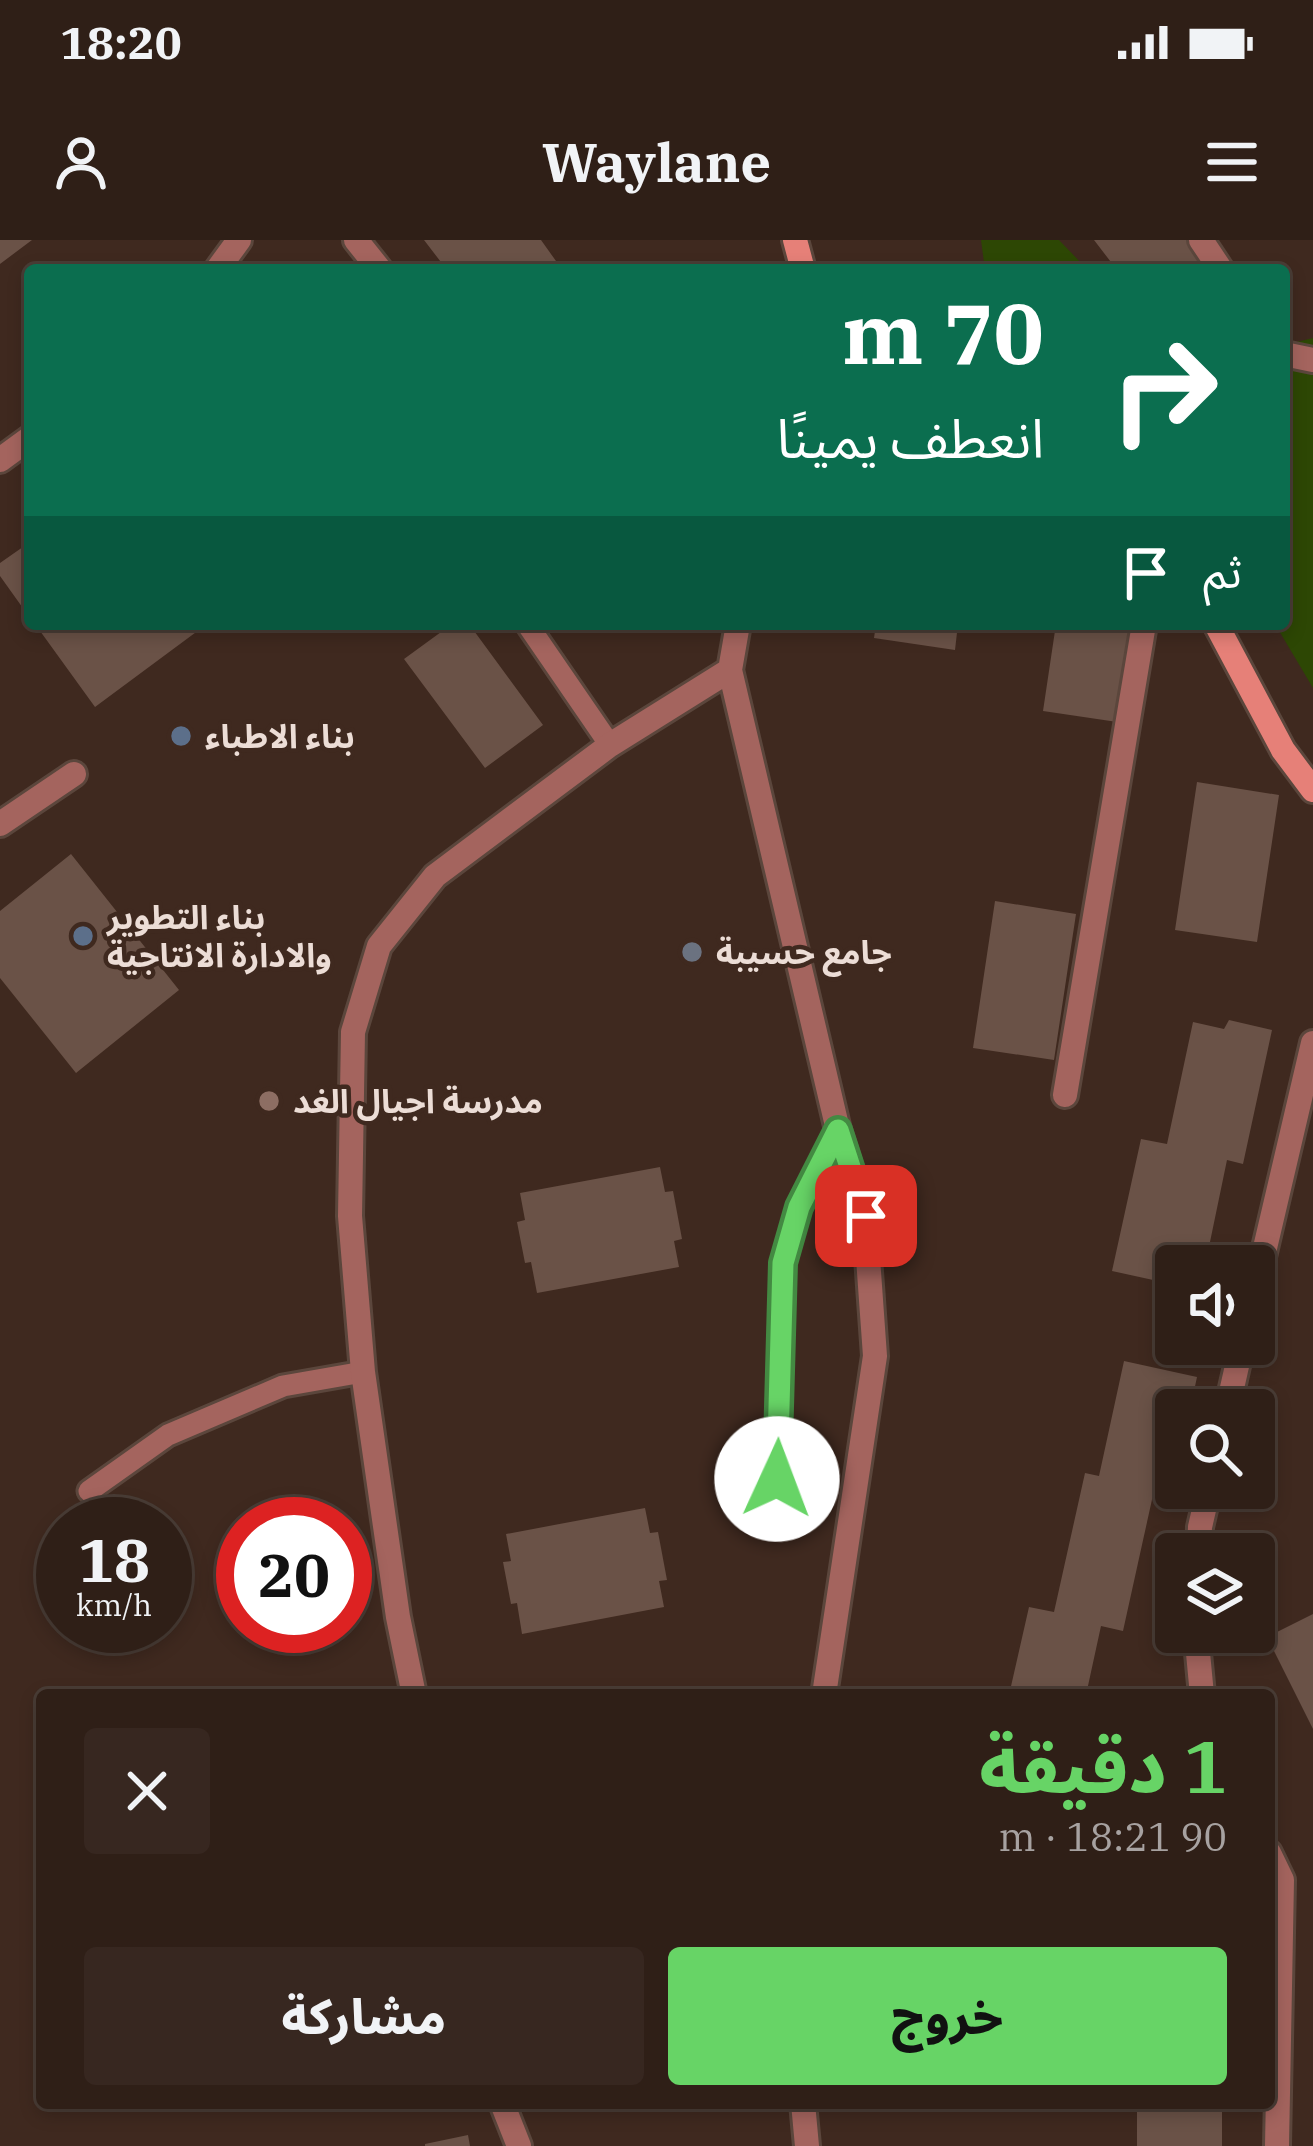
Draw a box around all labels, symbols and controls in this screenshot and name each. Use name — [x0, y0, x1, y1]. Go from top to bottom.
text: 18:20 — [60, 13, 182, 71]
text: Waylane — [542, 127, 771, 197]
icon: person — [48, 129, 114, 195]
icon: menu — [1199, 129, 1265, 195]
text: 70 m — [842, 278, 1044, 387]
icon: right — [1086, 312, 1242, 468]
text: انعطف يمينًا — [777, 403, 1044, 473]
icon: arrive — [1113, 540, 1179, 606]
text: ثم — [1203, 542, 1242, 600]
place label: بناء الاطباء — [205, 714, 355, 757]
marker: بناء الاطباء — [168, 723, 194, 749]
place label: بناء التطوير والادارة الانتاجية — [105, 895, 332, 976]
marker: بناء التطوير والادارة الانتاجية — [70, 923, 96, 949]
place label: جامع حسيبة — [716, 930, 892, 977]
marker: جامع حسيبة — [679, 939, 705, 965]
place label: مدرسة اجيال الغد — [293, 1079, 543, 1122]
marker: مدرسة اجيال الغد — [256, 1088, 282, 1114]
pin — [815, 1165, 917, 1267]
icon: arrive — [833, 1183, 899, 1249]
map controls — [1155, 1245, 1275, 1653]
button: sound — [1155, 1245, 1275, 1365]
button: search — [1155, 1389, 1275, 1509]
position arrow — [714, 1416, 840, 1542]
speed limit sign: 20 — [216, 1497, 372, 1653]
text: 18 — [78, 1520, 150, 1599]
button: layers — [1155, 1533, 1275, 1653]
text: km/h — [76, 1585, 152, 1624]
text: 1 دقيقة — [979, 1719, 1227, 1813]
button: close — [84, 1728, 210, 1854]
text: 90 m · 18:21 — [998, 1811, 1227, 1862]
button: مشاركة — [84, 1947, 644, 2085]
button: خروج — [668, 1947, 1227, 2085]

